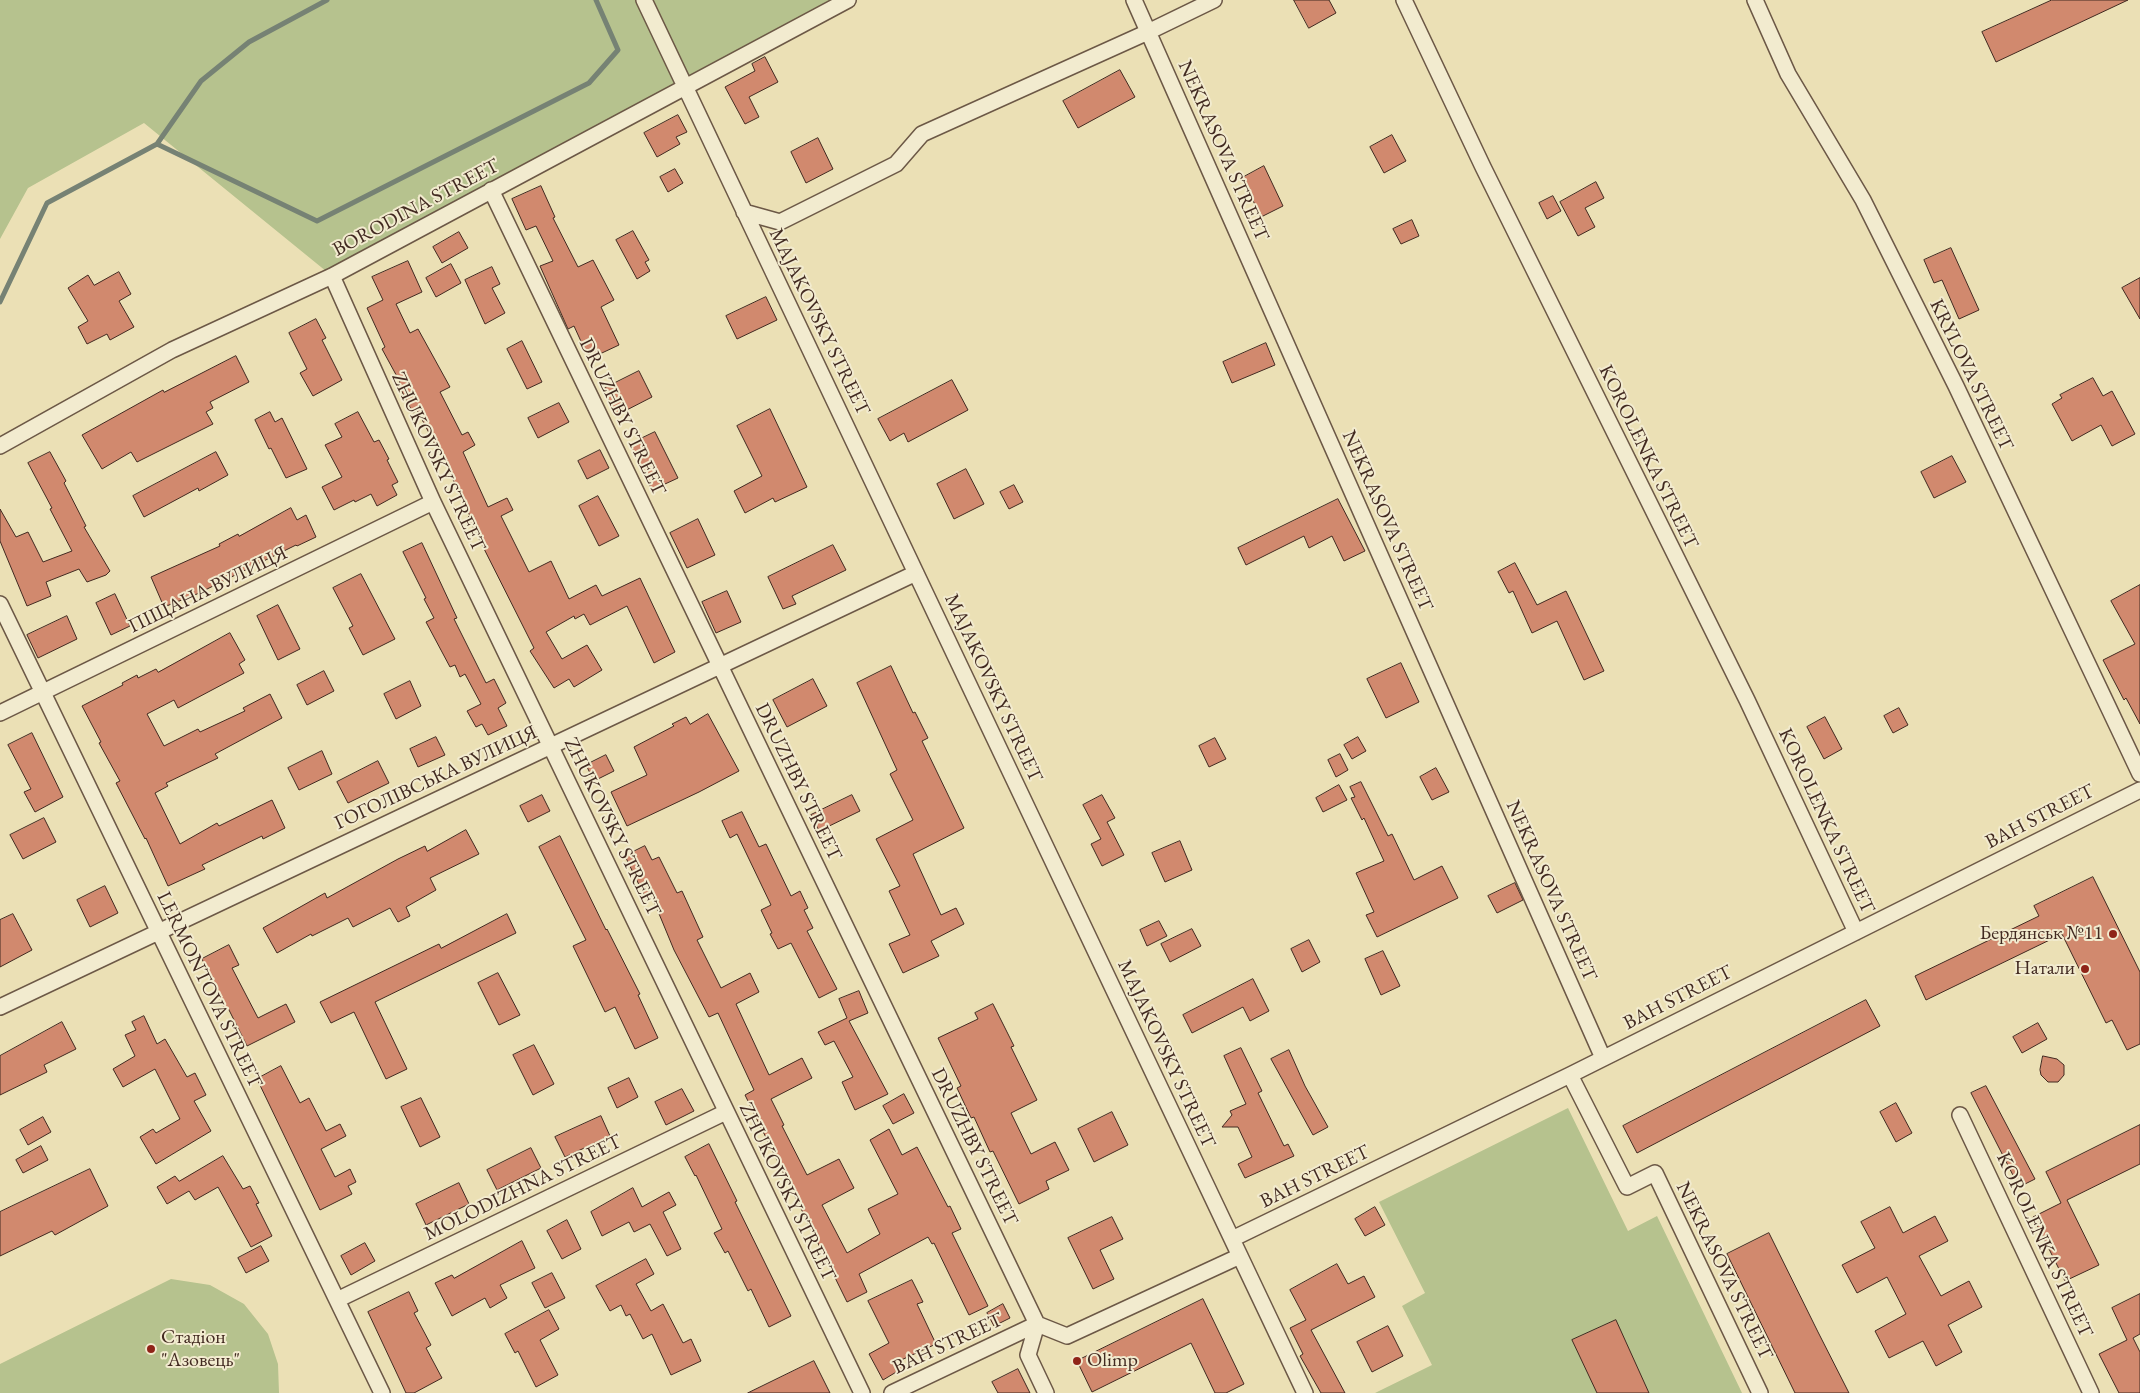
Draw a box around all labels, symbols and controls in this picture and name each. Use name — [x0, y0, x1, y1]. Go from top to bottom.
street label: NEKRASOVA STREET — [1172, 57, 1274, 245]
street label: BORODINA STREET — [329, 154, 503, 262]
street label: MAJAKOVSKY STREET — [763, 225, 875, 419]
street label: KRYLOVA STREET — [1924, 295, 2018, 455]
street label: DRUZHBY STREET — [573, 334, 671, 500]
street label: KOROLENKA STREET — [1593, 361, 1703, 553]
street label: ZHUKOVSKY STREET — [386, 368, 490, 556]
street label: NEKRASOVA STREET — [1336, 427, 1438, 615]
street label: ПІЩАНА ВУЛИЦЯ — [125, 541, 291, 639]
street label: MAJAKOVSKY STREET — [939, 590, 1047, 786]
street label: DRUZHBY STREET — [749, 699, 847, 865]
street label: ГОГОЛІВСЬКА ВУЛИЦЯ — [331, 720, 541, 836]
street label: KOROLENKA STREET — [1773, 725, 1879, 917]
street label: ZHUKOVSKY STREET — [558, 734, 666, 920]
street label: BAH STREET — [1982, 779, 2098, 855]
street label: NEKRASOVA STREET — [1500, 797, 1602, 985]
street label: LERMONTOVA STREET — [151, 888, 267, 1092]
place label: Бердянськ №11 — [1979, 922, 2103, 946]
marker: Бердянськ №11 — [2107, 928, 2119, 940]
street label: MAJAKOVSKY STREET — [1112, 956, 1220, 1152]
place label: Натали — [2014, 957, 2075, 981]
street label: BAH STREET — [1620, 960, 1736, 1036]
marker: Натали — [2079, 963, 2091, 975]
street label: DRUZHBY STREET — [925, 1064, 1023, 1230]
street label: ZHUKOVSKY STREET — [733, 1099, 841, 1285]
street label: MOLODIZHNA STREET — [420, 1130, 626, 1246]
street label: BAH STREET — [1256, 1140, 1374, 1214]
street label: KOROLENKA STREET — [1991, 1149, 2097, 1341]
street label: NEKRASOVA STREET — [1670, 1178, 1778, 1364]
street label: BAH STREET — [889, 1308, 1007, 1380]
place label: Стадіон "Азовець" — [161, 1326, 240, 1373]
marker: Стадіон "Азовець" — [145, 1343, 157, 1355]
place label: Olimp — [1087, 1349, 1138, 1373]
marker: Olimp — [1071, 1355, 1083, 1367]

